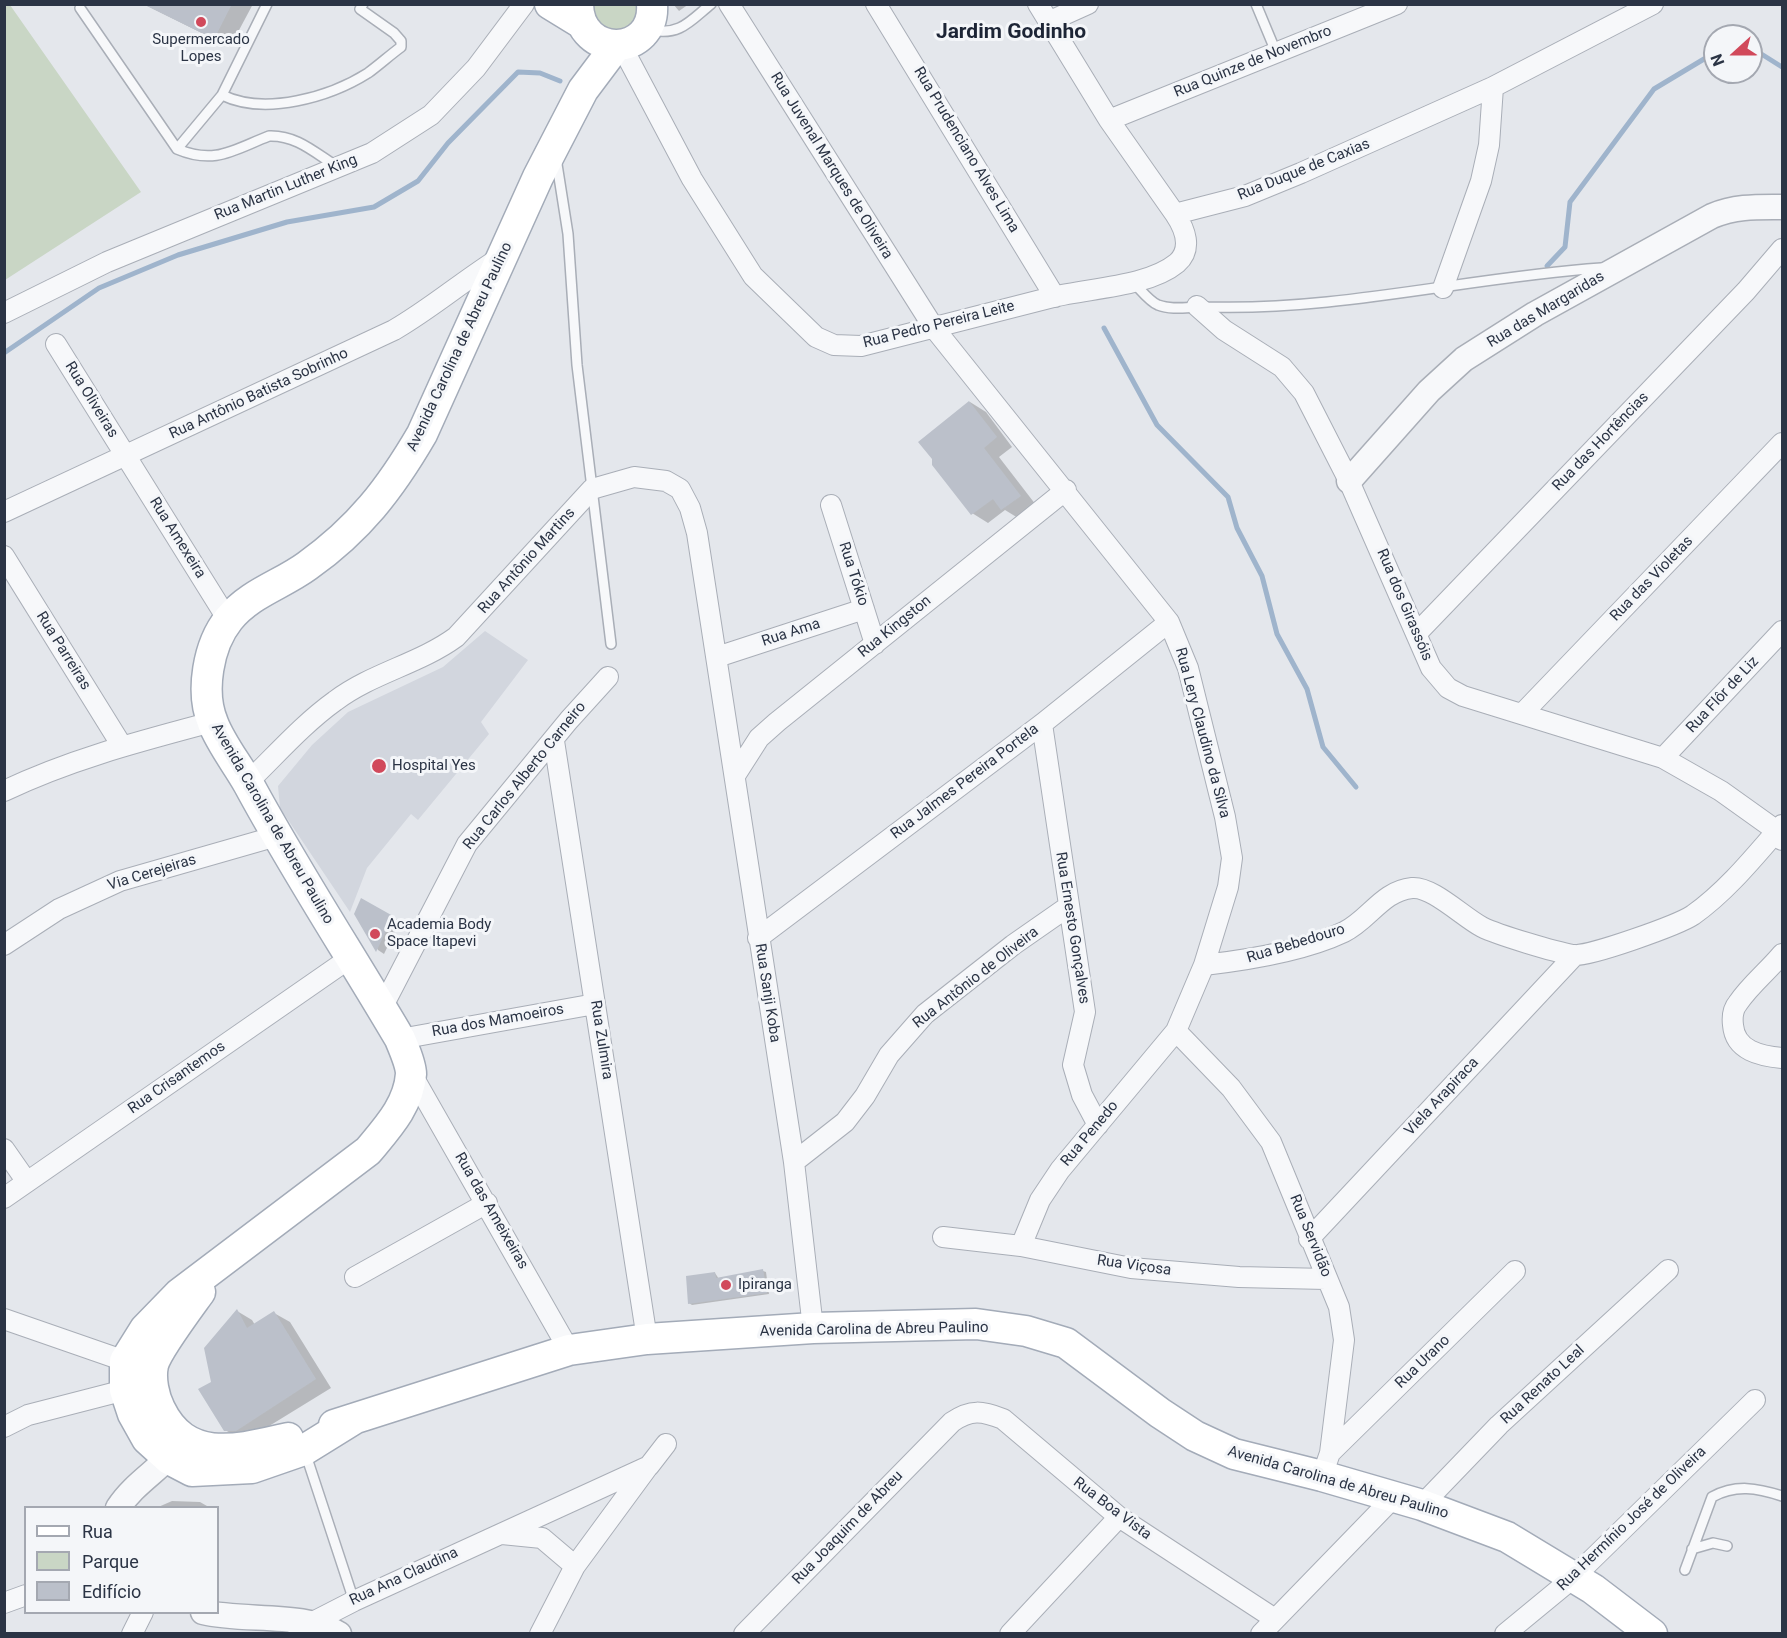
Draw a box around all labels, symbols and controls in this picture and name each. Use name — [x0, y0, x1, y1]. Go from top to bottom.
marker: Supermercado Lopes — [194, 15, 208, 29]
district label: Jardim Godinho — [936, 20, 1086, 46]
street label: Rua Quinze de Novembro — [1172, 22, 1334, 102]
north arrow — [1703, 24, 1763, 84]
place label: Supermercado Lopes — [152, 31, 250, 66]
text: N — [1707, 51, 1728, 69]
street label: Rua Prudenciano Alves Lima — [909, 64, 1023, 236]
street label: Rua Juvenal Marques de Oliveira — [766, 69, 896, 263]
street label: Rua Duque de Caxias — [1235, 135, 1373, 205]
street label: Rua Martin Luther King — [212, 151, 360, 225]
street label: Avenida Carolina de Abreu Paulino — [403, 239, 517, 455]
street label: Rua das Margaridas — [1484, 268, 1608, 352]
street label: Rua Pedro Pereira Leite — [861, 297, 1017, 353]
street label: Rua Antônio Batista Sobrinho — [167, 345, 351, 443]
street label: Rua Oliveiras — [60, 359, 122, 441]
street label: Rua das Hortências — [1549, 389, 1653, 495]
street label: Rua Amexeira — [145, 494, 209, 582]
street label: Rua Antônio Martins — [475, 504, 579, 618]
street label: Rua das Violetas — [1607, 533, 1697, 625]
street label: Rua Tókio — [834, 540, 872, 608]
street label: Rua dos Girassóis — [1372, 546, 1436, 664]
street label: Rua Kingston — [855, 592, 935, 662]
street label: Rua Parreiras — [32, 608, 94, 694]
street label: Rua Ama — [759, 615, 823, 651]
street label: Rua Lery Claudino da Silva — [1171, 646, 1233, 820]
street label: Rua Flôr de Liz — [1683, 653, 1763, 737]
street label: Rua Carlos Alberto Carneiro — [460, 699, 590, 853]
street label: Avenida Carolina de Abreu Paulino — [207, 720, 337, 928]
street label: Rua Jalmes Pereira Portela — [887, 720, 1043, 844]
marker: Hospital Yes — [370, 757, 388, 775]
place label: Hospital Yes — [392, 757, 476, 775]
street label: Via Cerejeiras — [106, 851, 198, 895]
street label: Rua Ernesto Gonçalves — [1051, 851, 1093, 1005]
place label: Academia Body Space Itapevi — [387, 916, 491, 951]
street label: Rua Bebedouro — [1245, 921, 1347, 967]
street label: Rua Antônio de Oliveira — [910, 923, 1042, 1033]
marker: Academia Body Space Itapevi — [368, 927, 382, 941]
street label: Rua Sanji Koba — [750, 942, 784, 1044]
street label: Rua Zulmira — [586, 999, 616, 1081]
street label: Rua dos Mamoeiros — [431, 1001, 565, 1041]
street label: Rua Crisantemos — [125, 1038, 229, 1118]
street label: Viela Arapiraca — [1401, 1054, 1483, 1140]
street label: Rua Penedo — [1057, 1098, 1123, 1170]
street label: Rua das Ameixeiras — [450, 1150, 532, 1272]
street label: Rua Servidão — [1285, 1192, 1335, 1280]
street label: Rua Viçosa — [1096, 1252, 1172, 1280]
place label: Ipiranga — [738, 1276, 792, 1294]
marker: Ipiranga — [719, 1278, 733, 1292]
street label: Avenida Carolina de Abreu Paulino — [759, 1319, 989, 1341]
street label: Rua Urano — [1392, 1332, 1454, 1392]
street label: Rua Renato Leal — [1497, 1342, 1589, 1428]
street label: Avenida Carolina de Abreu Paulino — [1226, 1443, 1450, 1523]
street label: Rua Hermínio José de Oliveira — [1554, 1443, 1710, 1595]
street label: Rua Joaquim de Abreu — [789, 1467, 907, 1589]
street label: Rua Boa Vista — [1069, 1474, 1155, 1544]
legend — [24, 1506, 219, 1614]
text: Rua — [82, 1521, 113, 1542]
street label: Rua Ana Claudina — [347, 1544, 461, 1610]
text: Parque — [82, 1551, 139, 1572]
text: Edifício — [82, 1581, 141, 1602]

